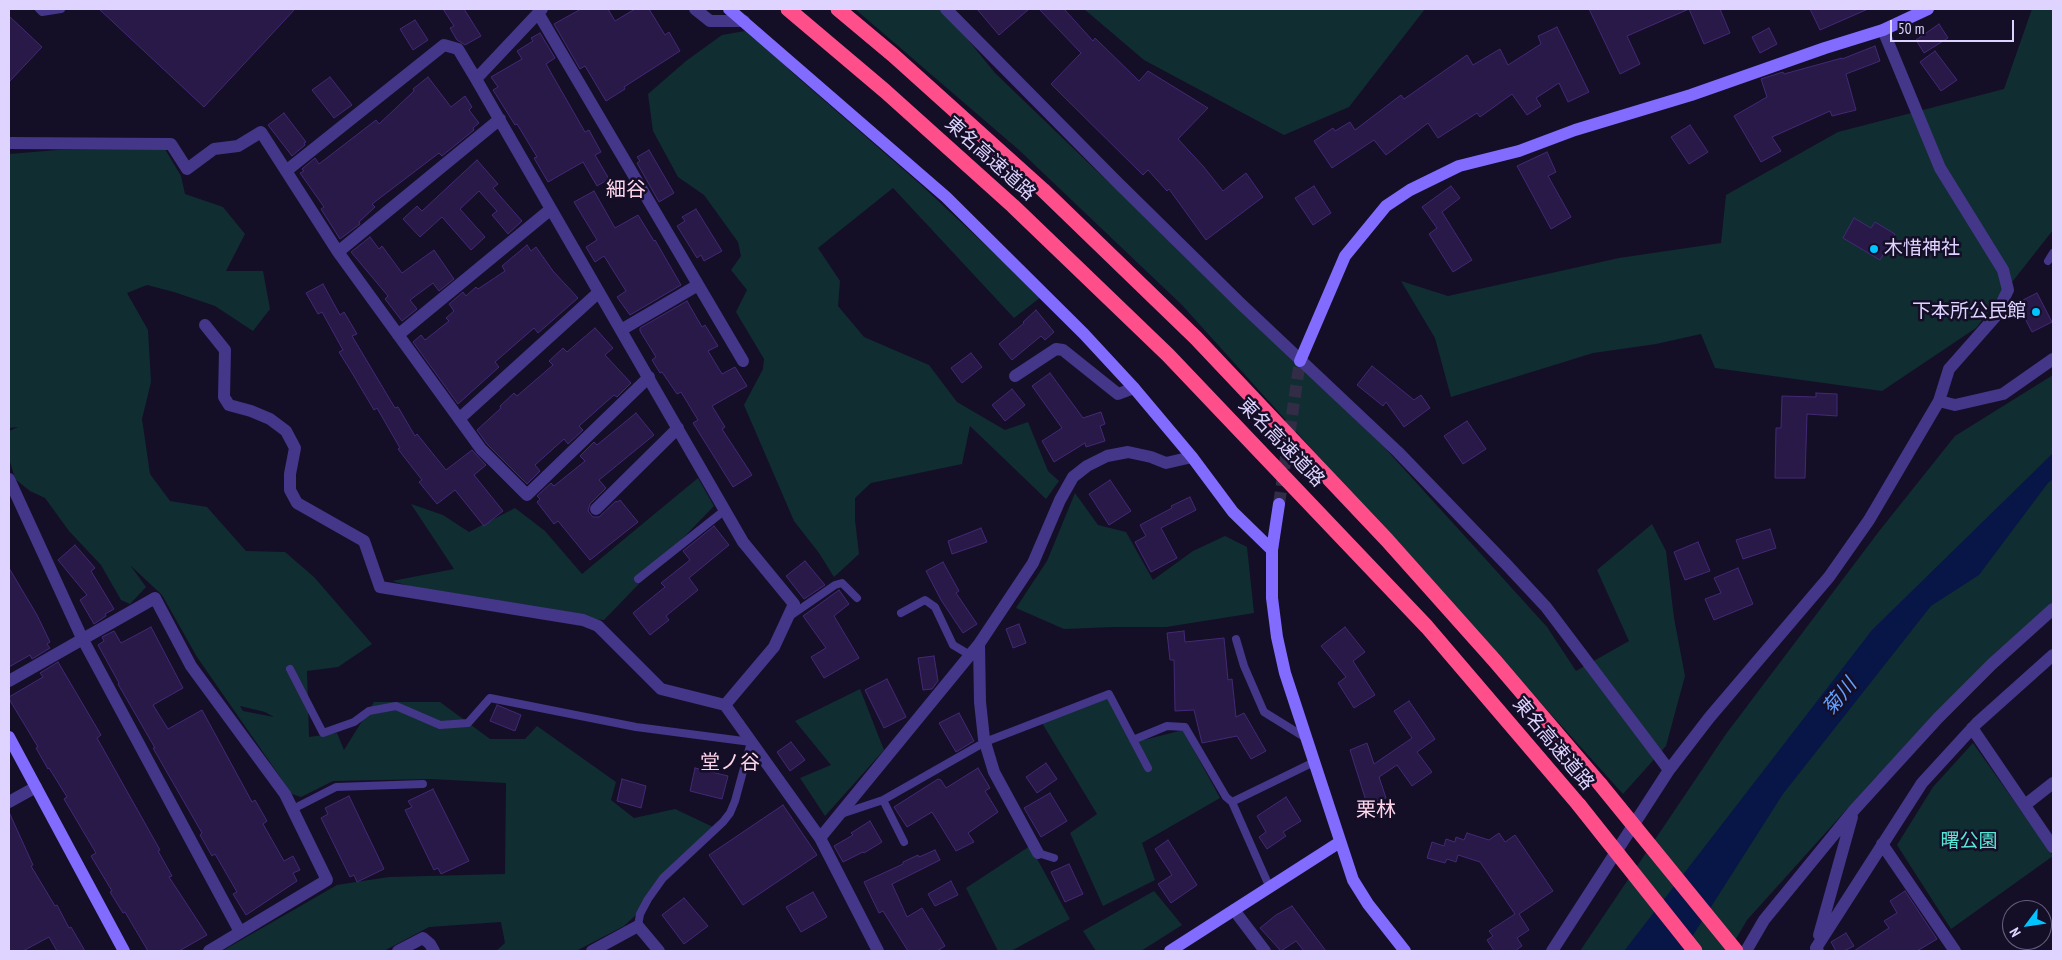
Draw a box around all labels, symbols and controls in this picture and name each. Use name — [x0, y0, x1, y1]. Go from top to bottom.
scale bar — [1892, 10, 2016, 42]
text: 50 m — [1898, 19, 1924, 38]
street label: 東名高速道路 — [940, 112, 1040, 206]
district label: 細谷 — [606, 178, 646, 202]
place label: 木惜神社 — [1884, 238, 1960, 260]
marker: 木惜神社 — [1868, 243, 1880, 255]
place label: 下本所公民館 — [1912, 301, 2026, 323]
marker: 下本所公民館 — [2030, 306, 2042, 318]
street label: 東名高速道路 — [1233, 394, 1329, 492]
water label: 菊川 — [1818, 674, 1862, 720]
street label: 東名高速道路 — [1508, 693, 1598, 795]
district label: 堂ノ谷 — [700, 751, 760, 775]
district label: 栗林 — [1356, 798, 1396, 822]
park label: 曙公園 — [1941, 831, 1997, 853]
north arrow — [2002, 900, 2052, 950]
text: N — [2005, 924, 2025, 940]

